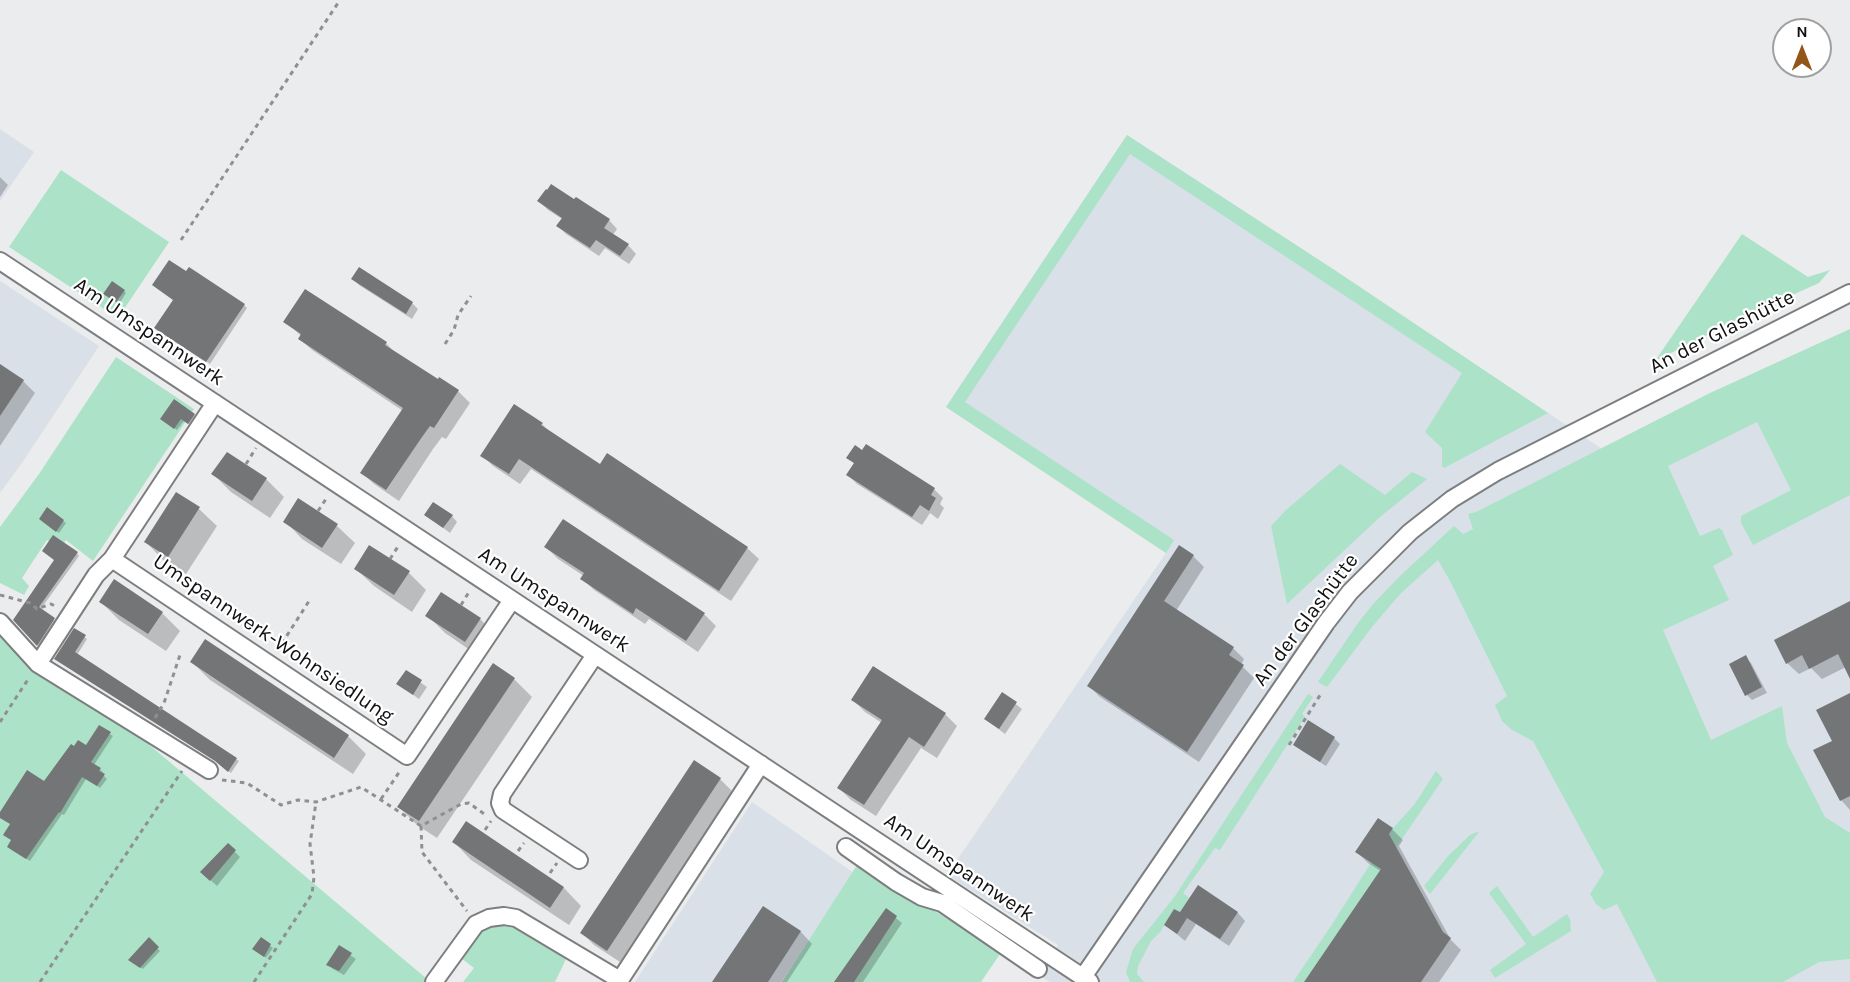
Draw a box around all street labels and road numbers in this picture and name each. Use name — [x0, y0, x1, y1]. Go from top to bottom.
street label: Am Umspannwerk — [69, 272, 229, 392]
street label: An der Glashütte — [1645, 285, 1799, 379]
street label: Am Umspannwerk — [473, 542, 635, 658]
street label: Umspannwerk-Wohnsiedlung — [148, 549, 398, 729]
street label: An der Glashütte — [1248, 549, 1364, 691]
street label: Am Umspannwerk — [879, 808, 1039, 928]

